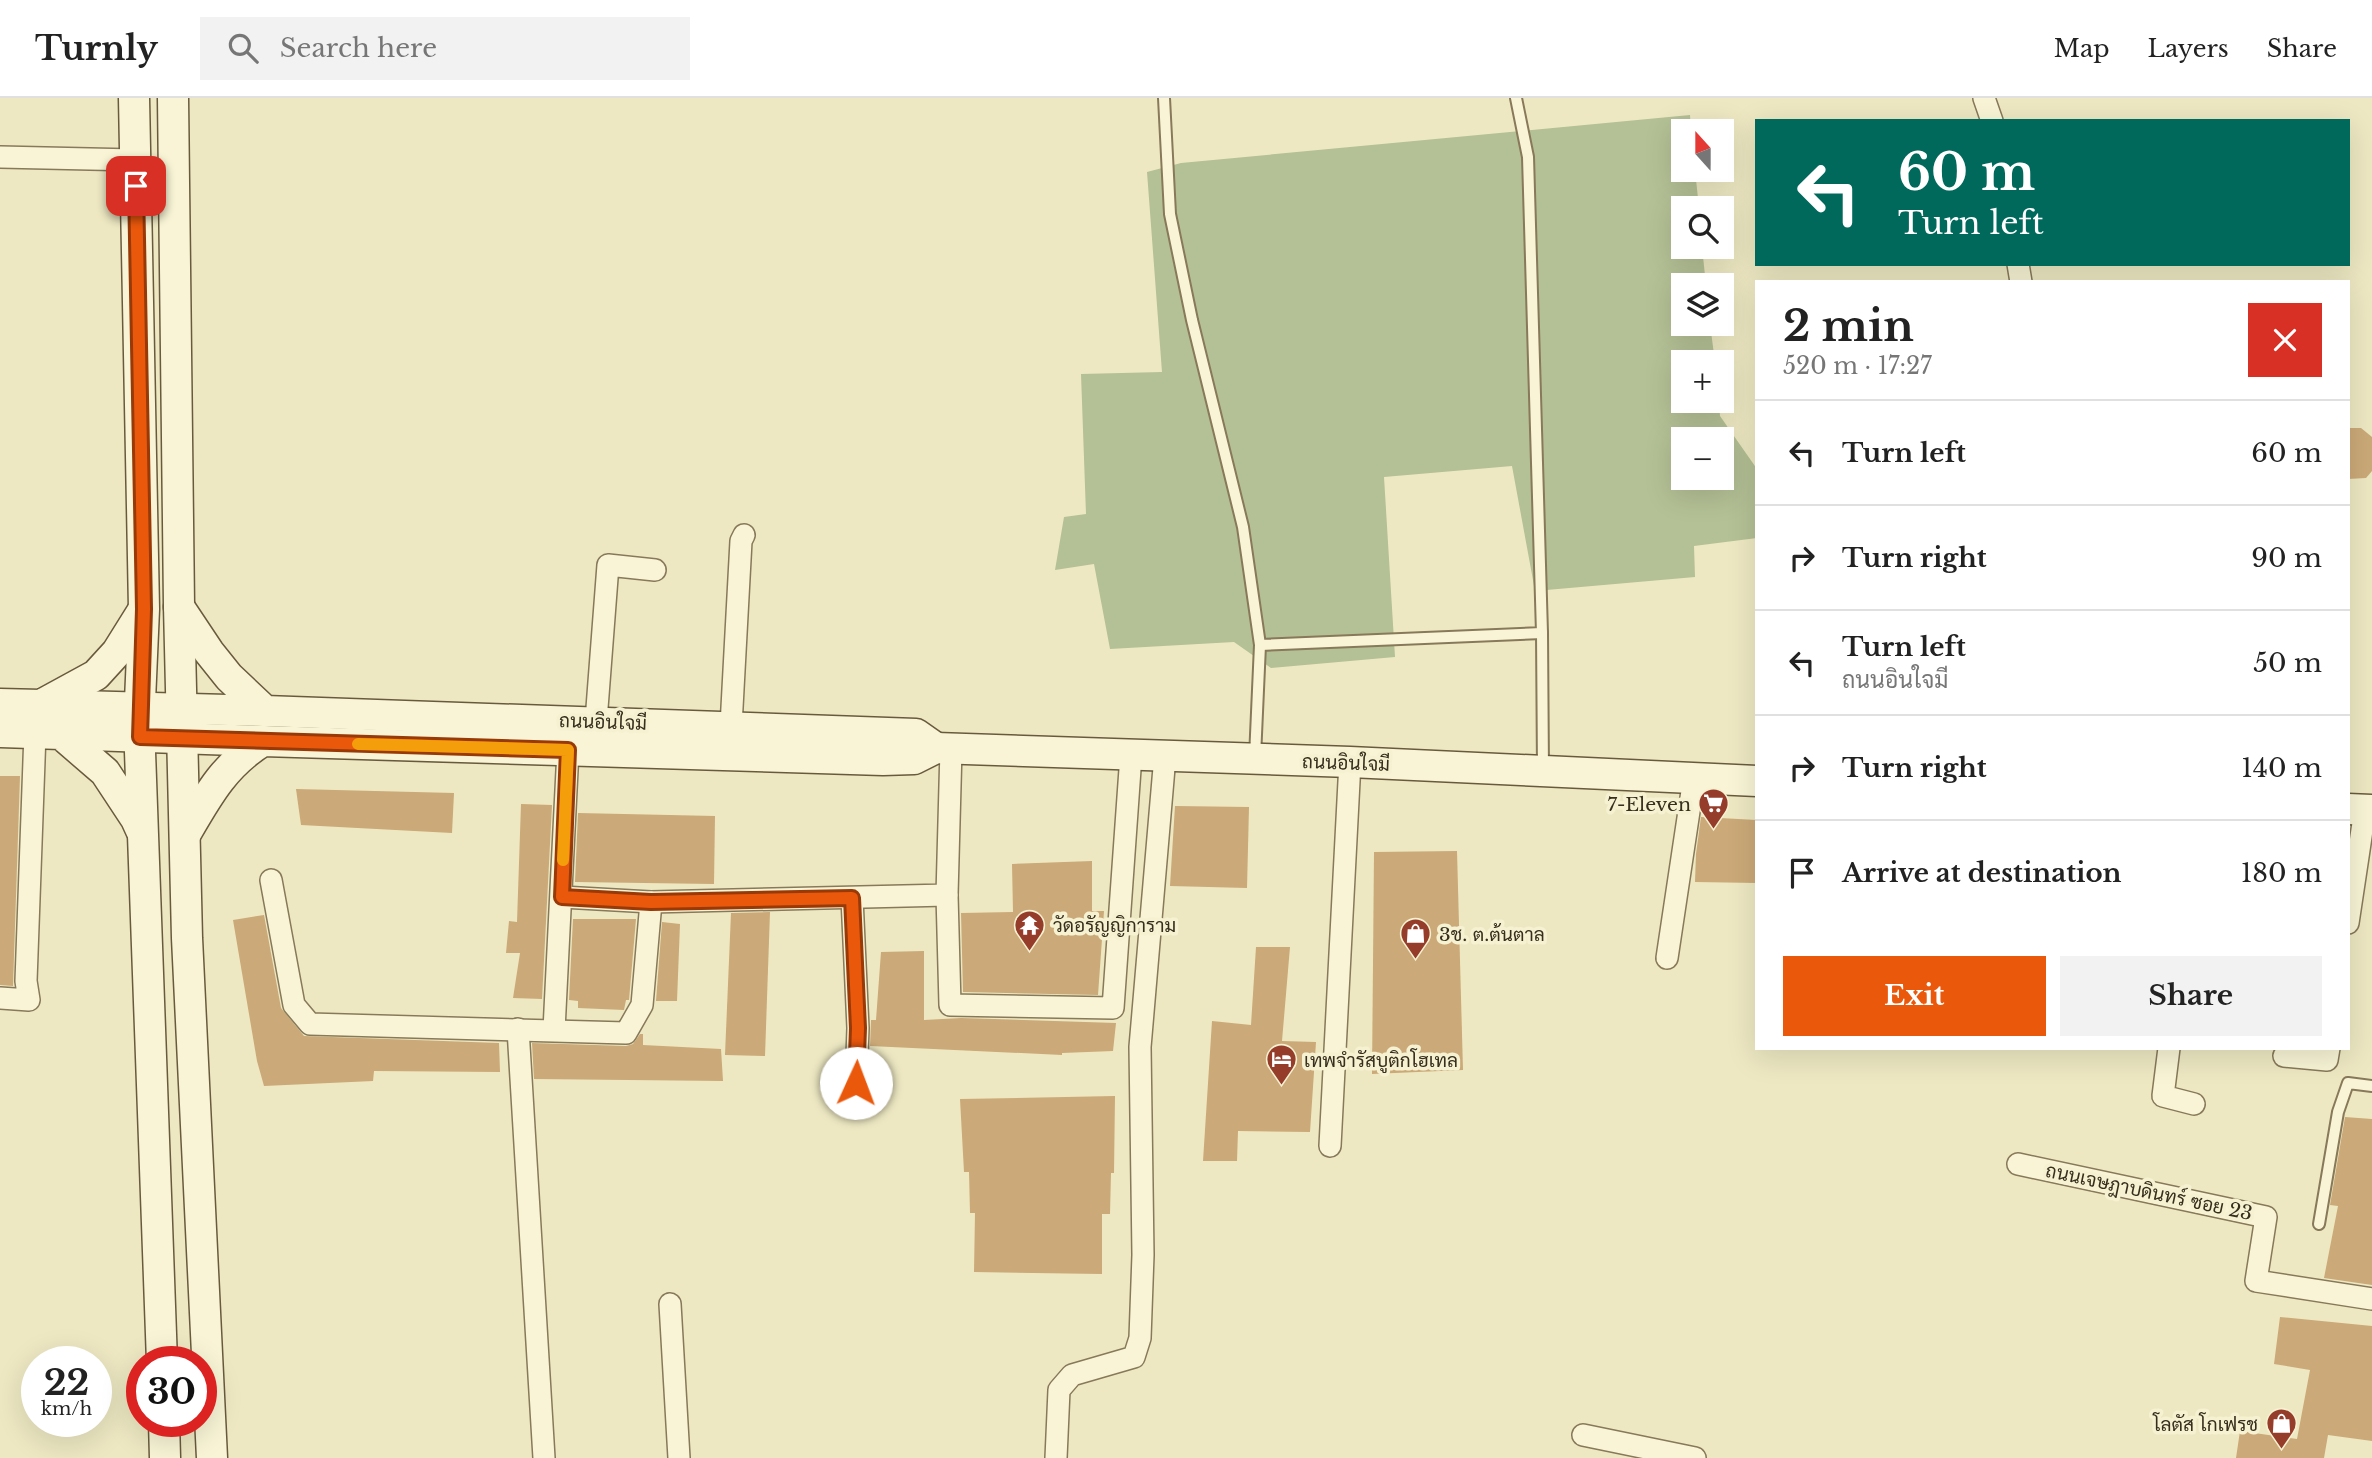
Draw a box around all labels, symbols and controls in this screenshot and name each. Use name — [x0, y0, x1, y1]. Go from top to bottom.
search box — [200, 17, 690, 80]
text: Turnly — [35, 28, 158, 69]
icon: search — [224, 29, 262, 67]
text: Search here — [280, 32, 437, 64]
text: Map — [2054, 34, 2110, 63]
text: Layers — [2148, 34, 2229, 63]
text: Share — [2267, 34, 2337, 63]
north arrow — [1671, 119, 1734, 182]
map controls — [1671, 119, 1734, 490]
text: 60 m — [1898, 142, 2035, 203]
icon: left — [1783, 147, 1874, 238]
pin — [106, 156, 166, 216]
icon: arrive — [117, 167, 155, 205]
button: search — [1671, 196, 1734, 259]
text: Turn left — [1898, 203, 2044, 243]
button: layers — [1671, 273, 1734, 336]
text: 2 min — [1783, 300, 1914, 352]
button: close — [2248, 303, 2322, 377]
button: + — [1671, 350, 1734, 413]
text: 520 m · 17:27 — [1783, 352, 1932, 380]
button: − — [1671, 427, 1734, 490]
icon: left — [1783, 434, 1821, 472]
text: Turn left — [1842, 437, 1966, 469]
text: 60 m — [2251, 437, 2322, 469]
icon: right — [1783, 539, 1821, 577]
text: Turn right — [1842, 542, 1987, 574]
text: 90 m — [2251, 542, 2322, 574]
text: Turn left — [1842, 631, 1966, 663]
icon: left — [1783, 644, 1821, 682]
text: 50 m — [2253, 647, 2322, 679]
text: ถนนอินใจมี — [1842, 666, 1948, 694]
street label: ถนนอินใจมี — [559, 708, 647, 735]
street label: ถนนอินใจมี — [1302, 749, 1390, 776]
icon: right — [1783, 749, 1821, 787]
text: Turn right — [1842, 752, 1987, 784]
text: 140 m — [2241, 752, 2322, 784]
supermarket icon: 7-Eleven — [1697, 787, 1731, 831]
place label: 7-Eleven — [1607, 793, 1691, 816]
icon: arrive — [1783, 854, 1821, 892]
text: Arrive at destination — [1842, 857, 2122, 889]
text: 180 m — [2241, 857, 2322, 889]
temple icon: วัดอรัญญิการาม — [1013, 908, 1047, 952]
place label: วัดอรัญญิการาม — [1053, 914, 1176, 937]
shop icon: 3ช. ต.ต้นตาล — [1399, 917, 1433, 961]
place label: 3ช. ต.ต้นตาล — [1439, 923, 1545, 946]
button: Exit — [1783, 956, 2046, 1036]
button: Share — [2060, 956, 2322, 1036]
hotel icon: เทพจำรัสบูติกโฮเทล — [1264, 1043, 1298, 1087]
position arrow — [819, 1046, 893, 1120]
place label: เทพจำรัสบูติกโฮเทล — [1304, 1048, 1458, 1074]
street label: ถนนเจษฎาบดินทร์ ซอย 23 — [2043, 1158, 2255, 1226]
speed limit sign: 30 — [126, 1346, 217, 1437]
text: 22 — [44, 1361, 89, 1404]
text: km/h — [41, 1398, 92, 1420]
shop icon: โลตัส โกเฟรช — [2264, 1407, 2298, 1451]
place label: โลตัส โกเฟรช — [2152, 1412, 2258, 1436]

